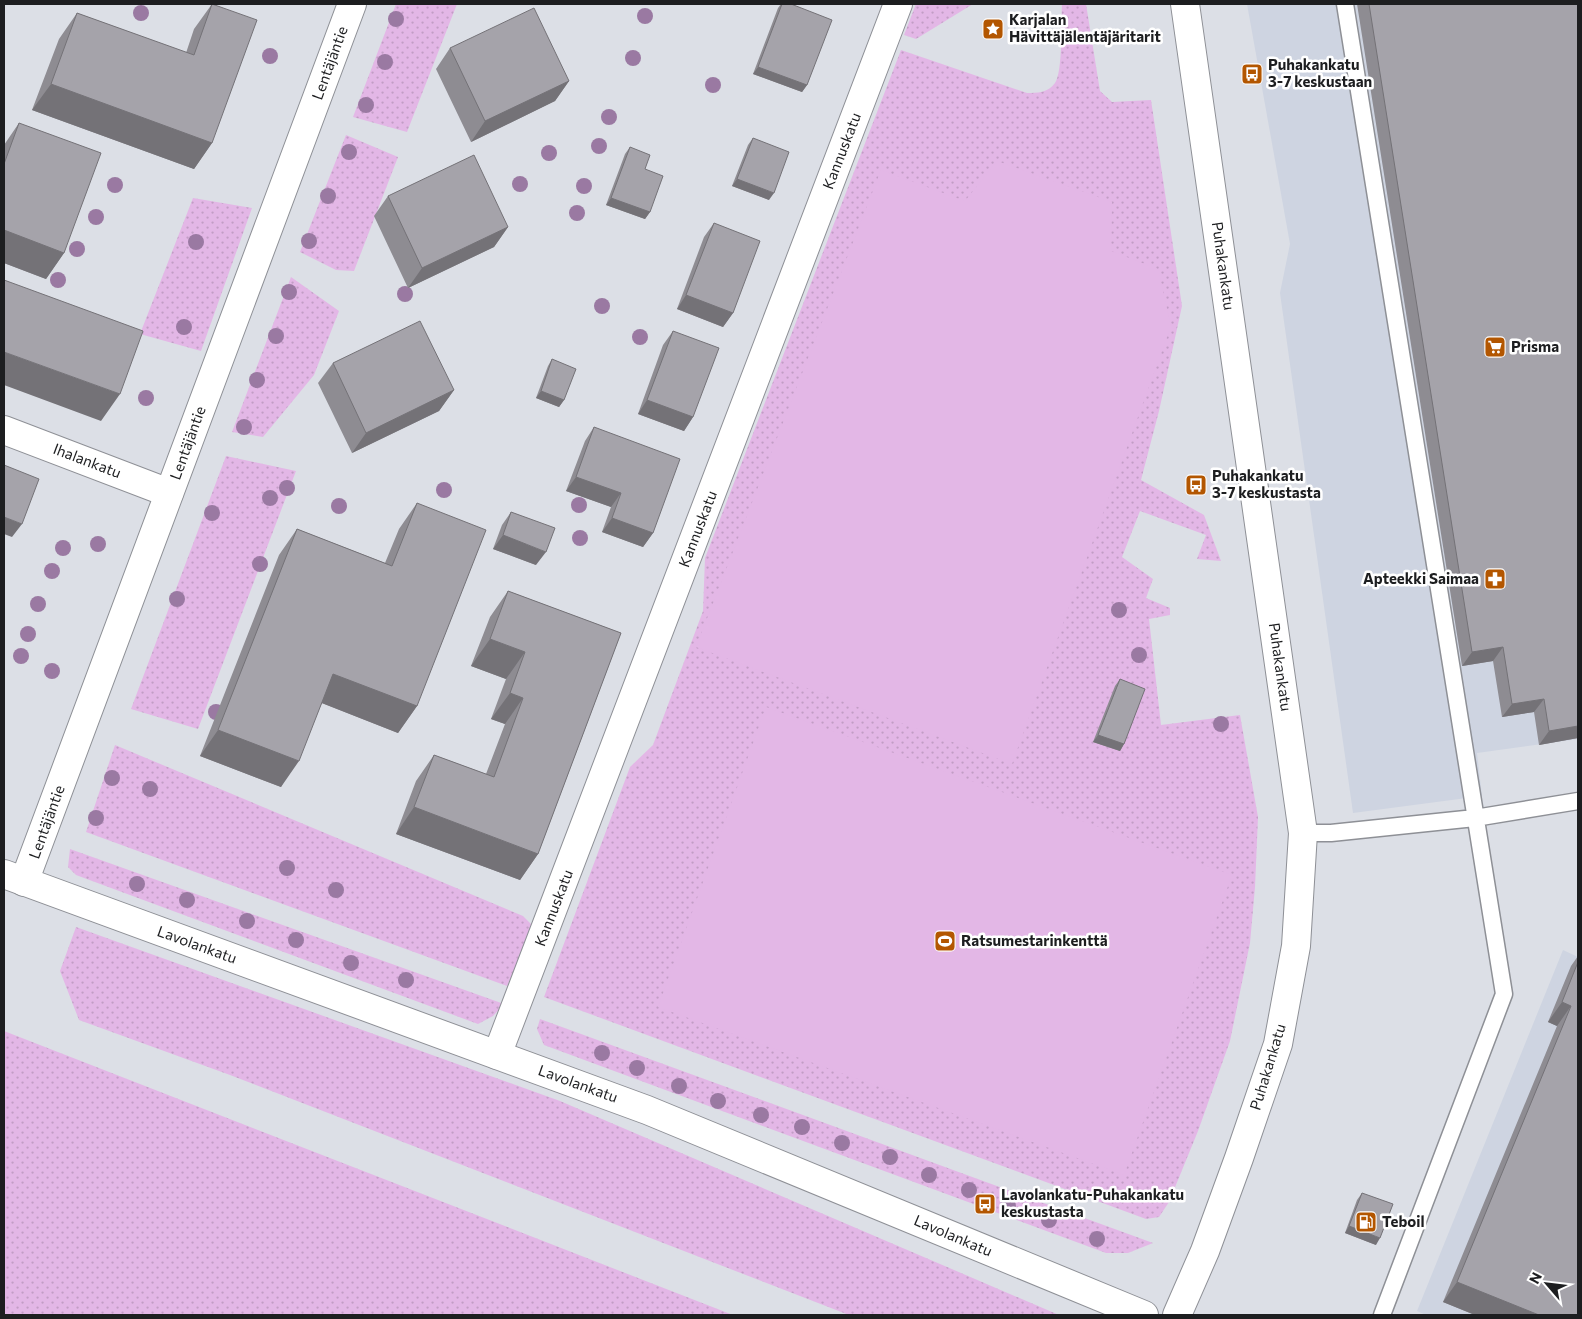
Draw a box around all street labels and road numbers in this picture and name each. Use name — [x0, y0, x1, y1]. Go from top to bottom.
street label: Lentäjäntie — [307, 23, 351, 102]
street label: Kannuskatu — [818, 110, 864, 192]
street label: Puhakankatu — [1209, 220, 1239, 311]
street label: Lentäjäntie — [165, 403, 209, 482]
street label: Ihalankatu — [51, 439, 124, 481]
street label: Kannuskatu — [674, 488, 720, 570]
street label: Puhakankatu — [1266, 621, 1296, 712]
street label: Lentäjäntie — [24, 782, 68, 861]
street label: Kannuskatu — [530, 867, 576, 949]
street label: Lavolankatu — [155, 921, 240, 967]
street label: Puhakankatu — [1245, 1021, 1289, 1112]
street label: Lavolankatu — [536, 1060, 621, 1106]
street label: Lavolankatu — [911, 1211, 995, 1260]

